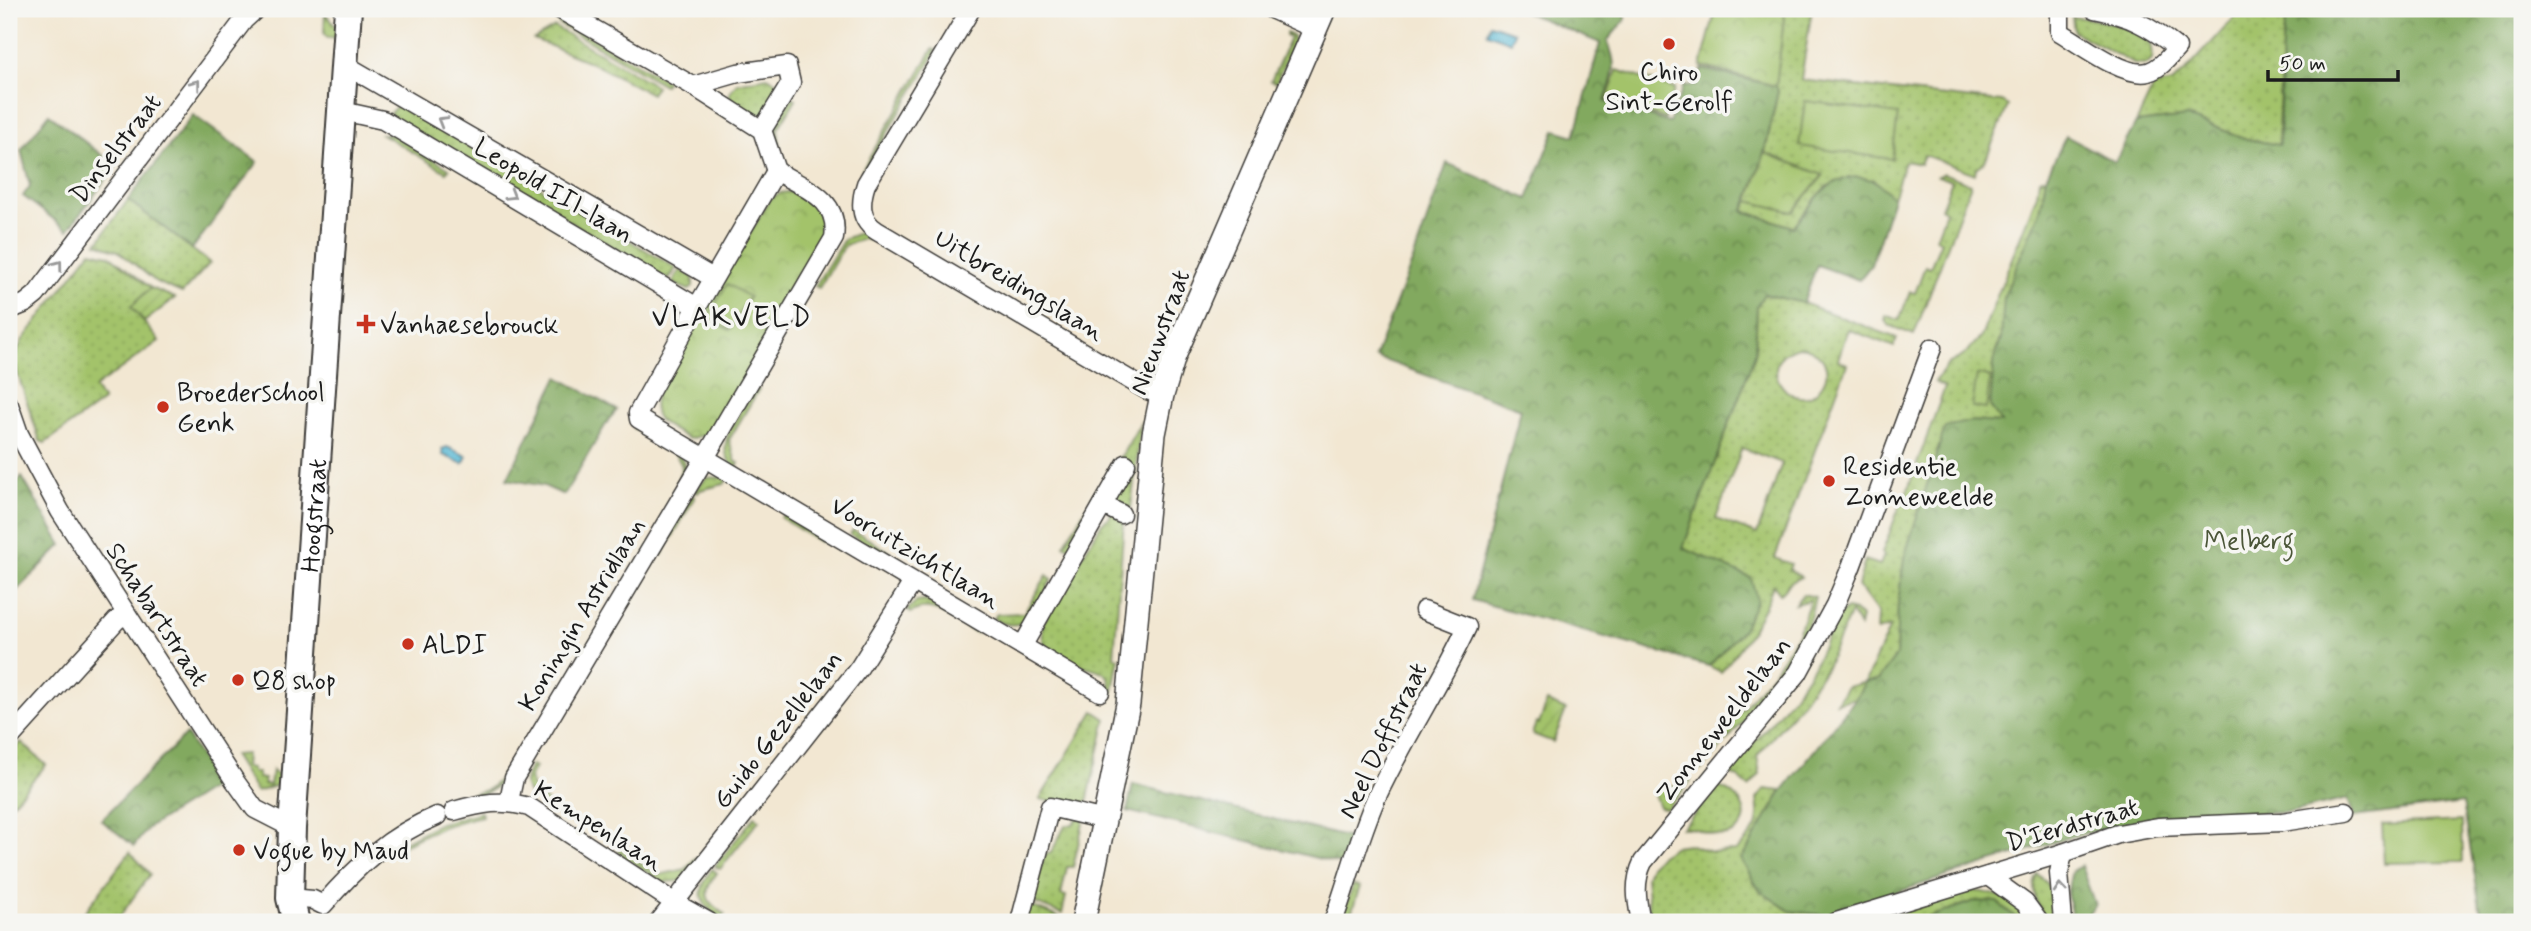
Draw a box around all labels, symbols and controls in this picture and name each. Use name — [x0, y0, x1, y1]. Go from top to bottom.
marker: Chiro Sint-Gerolf — [1661, 36, 1677, 52]
scale bar — [2268, 38, 2398, 82]
text: 50 m — [2279, 50, 2326, 78]
place label: Chiro Sint-Gerolf — [1605, 56, 1733, 120]
one-way arrow — [188, 80, 201, 92]
street label: Dinselstraat — [63, 87, 170, 211]
one-way arrow — [437, 116, 450, 129]
street label: Leopold III-laan — [467, 131, 639, 253]
one-way arrow — [504, 186, 517, 199]
street label: Uitbreidingslaan — [927, 222, 1110, 352]
one-way arrow — [50, 261, 63, 273]
street label: Nieuwstraat — [1123, 265, 1199, 400]
district label: VLAKVELD — [651, 300, 813, 337]
place label: Vanhaesebrouck — [380, 309, 559, 343]
marker: Vanhaesebrouck — [358, 316, 374, 332]
place label: Broederschool Genk — [177, 377, 325, 441]
marker: Broederschool Genk — [155, 399, 171, 415]
place label: Residentie Zonneweelde — [1843, 451, 1994, 515]
street label: Hoogstraat — [295, 458, 336, 574]
marker: Residentie Zonneweelde — [1821, 473, 1837, 489]
street label: Vooruitzichtlaan — [824, 490, 1006, 618]
street label: Koningin Astridlaan — [511, 512, 654, 718]
park label: Melberg — [2204, 525, 2294, 562]
street label: Schabartstraat — [97, 536, 216, 694]
place label: ALDI — [422, 629, 487, 663]
street label: Zonneweeldelaan — [1649, 631, 1800, 810]
marker: ALDI — [400, 636, 416, 652]
street label: Guido Gezellelaan — [706, 644, 851, 816]
street label: Neel Doffstraat — [1331, 657, 1436, 825]
place label: Q8 shop — [252, 665, 336, 699]
marker: Q8 shop — [230, 672, 246, 688]
street label: Kempenlaan — [527, 773, 669, 880]
street label: D'Ierdstraat — [2002, 791, 2143, 861]
place label: Vogue by Maud — [253, 835, 409, 872]
marker: Vogue by Maud — [231, 842, 247, 858]
one-way arrow — [2053, 882, 2068, 893]

